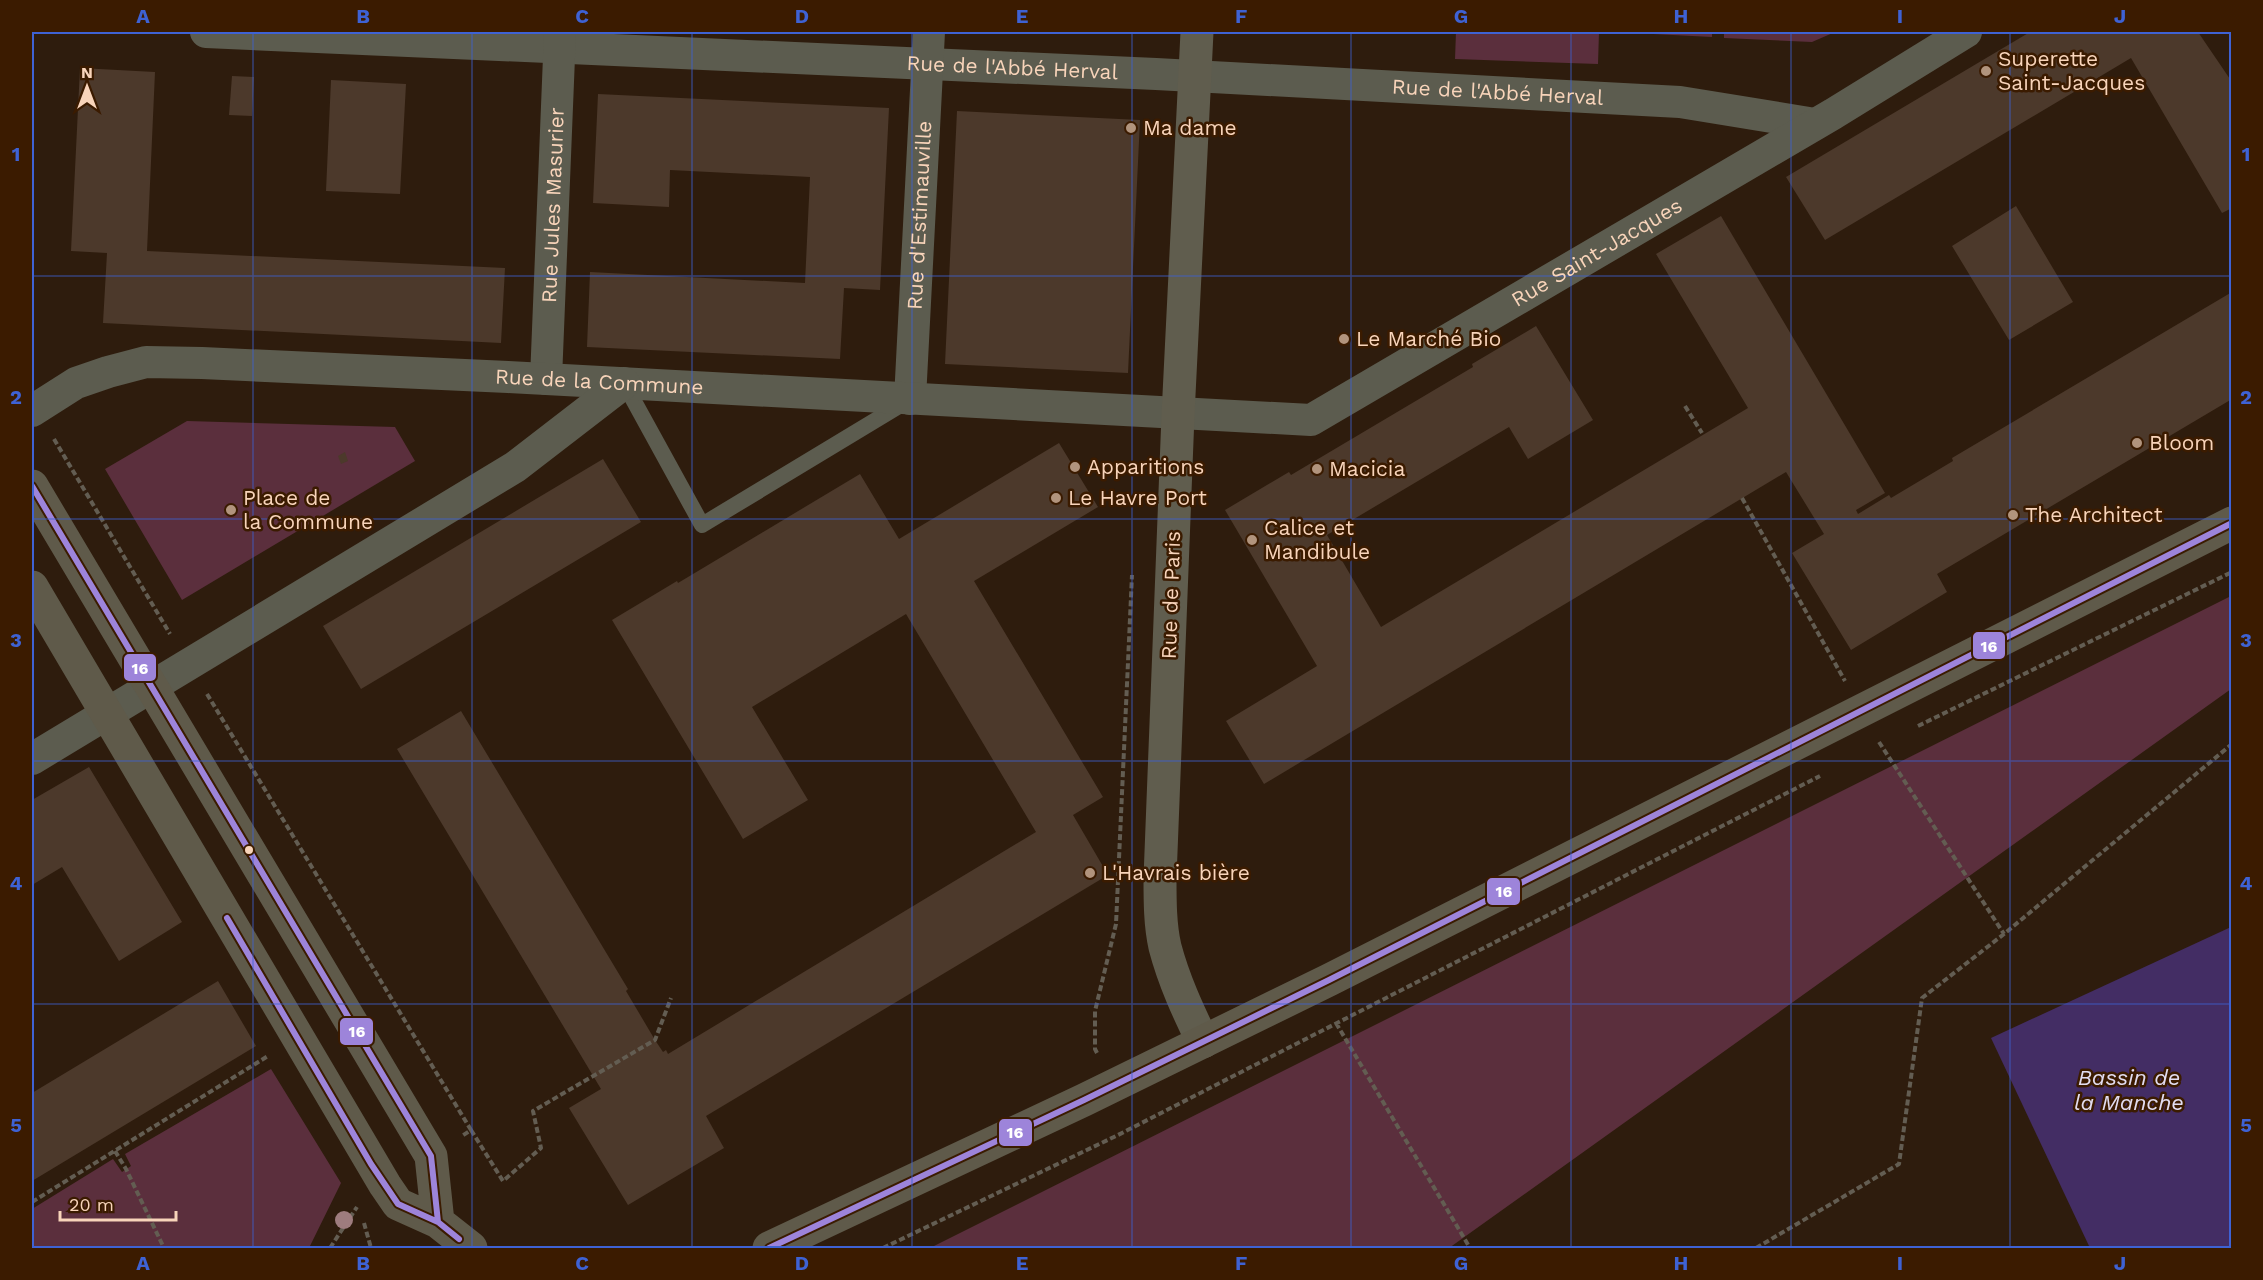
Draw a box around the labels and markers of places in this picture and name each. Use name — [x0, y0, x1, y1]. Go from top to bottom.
place label: Superette Saint-Jacques — [1998, 46, 2145, 95]
marker: Superette Saint-Jacques — [1979, 64, 1993, 78]
place label: Ma dame — [1143, 115, 1237, 140]
marker: Ma dame — [1124, 121, 1138, 135]
place label: Le Marché Bio — [1356, 326, 1501, 351]
marker: Le Marché Bio — [1337, 332, 1351, 346]
place label: Bloom — [2149, 430, 2214, 455]
marker: Bloom — [2130, 436, 2144, 450]
place label: Apparitions — [1087, 454, 1204, 479]
place label: Macicia — [1329, 456, 1405, 481]
marker: Apparitions — [1068, 460, 1082, 474]
marker: Macicia — [1310, 462, 1324, 476]
place label: Place de la Commune — [243, 485, 373, 534]
place label: Le Havre Port — [1068, 485, 1207, 510]
marker: Le Havre Port — [1049, 491, 1063, 505]
place label: The Architect — [2025, 502, 2163, 527]
marker: Place de la Commune — [224, 503, 238, 517]
marker: The Architect — [2006, 508, 2020, 522]
place label: Calice et Mandibule — [1264, 515, 1370, 564]
marker: Calice et Mandibule — [1245, 533, 1259, 547]
unlabelled marker — [243, 844, 255, 856]
place label: L'Havrais bière — [1102, 860, 1250, 885]
marker: L'Havrais bière — [1083, 866, 1097, 880]

